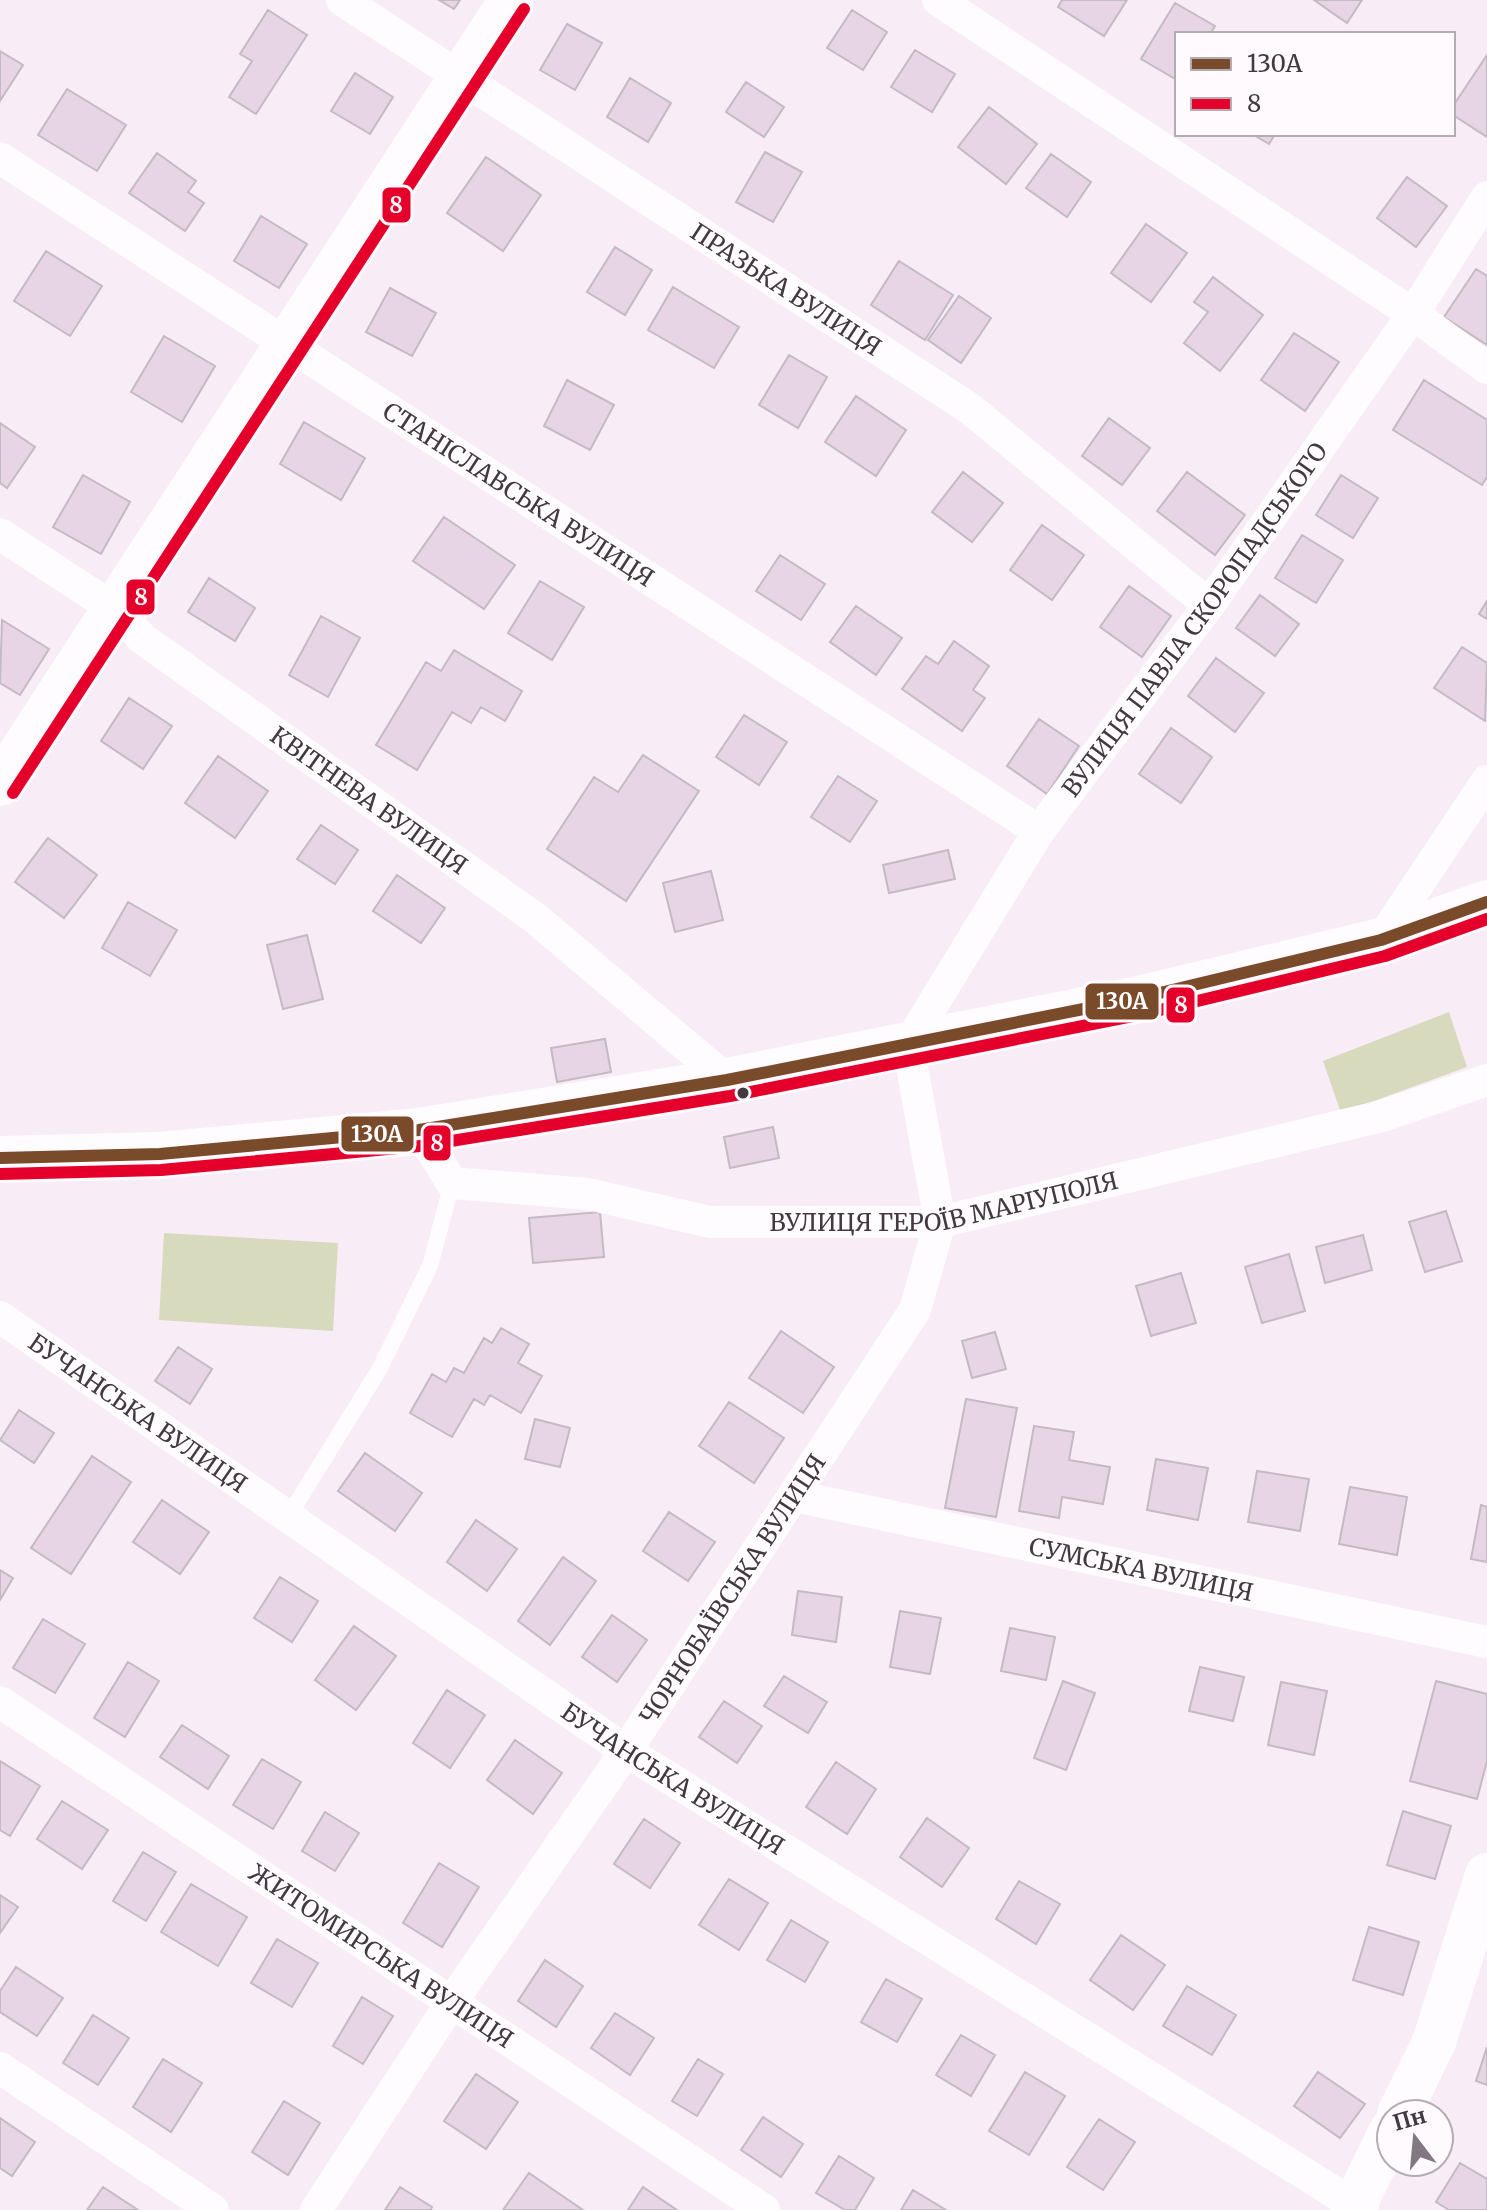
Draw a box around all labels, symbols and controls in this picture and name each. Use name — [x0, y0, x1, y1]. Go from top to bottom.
legend — [1175, 32, 1455, 136]
text: 130А — [1247, 48, 1303, 79]
text: 8 — [1247, 88, 1261, 119]
line badge: 8 — [381, 186, 412, 224]
text: 8 — [389, 191, 403, 219]
street label: ПРАЗЬКА ВУЛИЦЯ — [685, 216, 887, 362]
street label: СТАНІСЛАВСЬКА ВУЛИЦЯ — [377, 395, 660, 593]
street label: ВУЛИЦЯ ПАВЛА СКОРОПАДСЬКОГО — [1055, 436, 1334, 803]
line badge: 8 — [125, 578, 156, 616]
text: 8 — [134, 583, 148, 611]
street label: КВІТНЕВА ВУЛИЦЯ — [265, 719, 474, 881]
line badge: 130А — [1084, 982, 1160, 1021]
line badge: 8 — [1165, 986, 1196, 1024]
text: 130А — [1096, 987, 1148, 1015]
text: 8 — [1174, 991, 1188, 1019]
unlabelled marker — [735, 1085, 751, 1101]
line badge: 130А — [340, 1115, 415, 1153]
text: 130А — [351, 1120, 403, 1148]
line badge: 8 — [422, 1124, 452, 1162]
text: 8 — [430, 1129, 444, 1157]
street label: ВУЛИЦЯ ГЕРОЇВ МАРІУПОЛЯ — [769, 1164, 1121, 1238]
street label: БУЧАНСЬКА ВУЛИЦЯ — [23, 1326, 253, 1499]
street label: ЧОРНОБАЇВСЬКА ВУЛИЦЯ — [633, 1448, 832, 1730]
street label: СУМСЬКА ВУЛИЦЯ — [1026, 1530, 1256, 1608]
street label: БУЧАНСЬКА ВУЛИЦЯ — [555, 1695, 790, 1861]
street label: ЖИТОМИРСЬКА ВУЛИЦЯ — [243, 1857, 520, 2055]
north arrow — [1375, 2098, 1455, 2178]
text: Пн — [1390, 2101, 1429, 2137]

